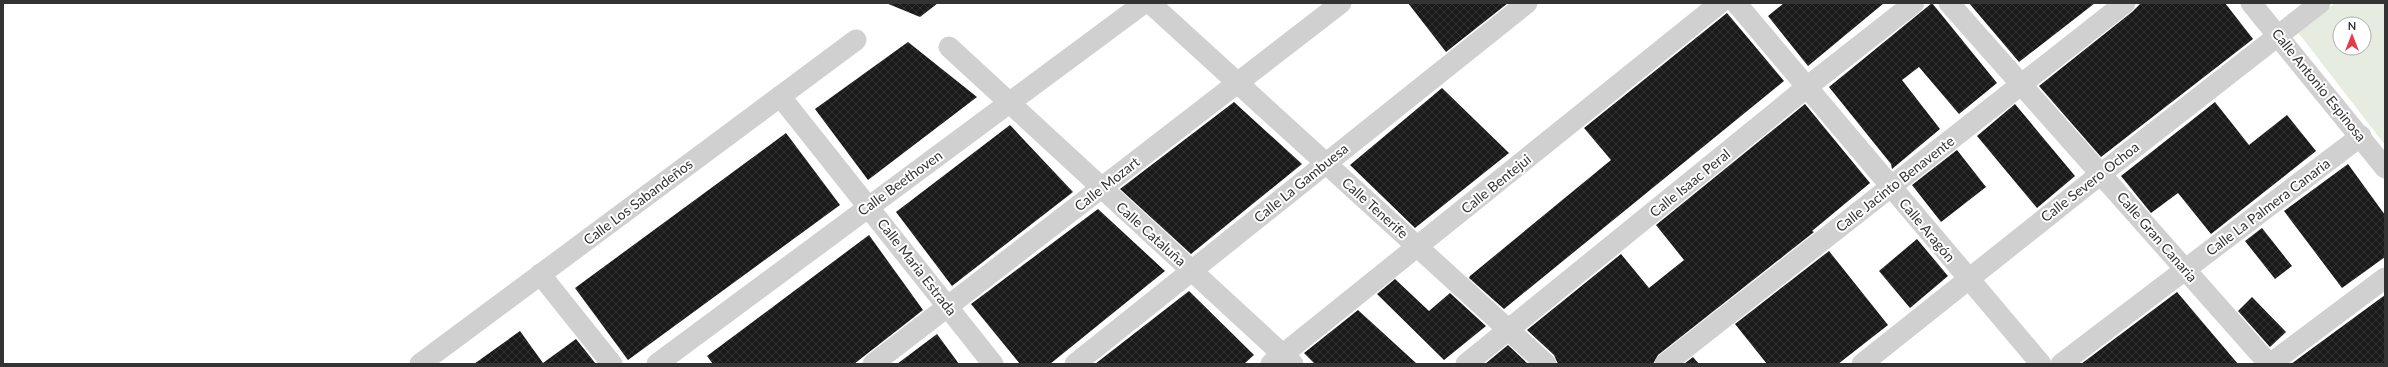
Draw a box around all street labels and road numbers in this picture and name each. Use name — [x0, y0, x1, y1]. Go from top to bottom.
street label: Calle Antonio Espinosa — [2269, 25, 2370, 145]
street label: Calle Jacinto Benavente — [1832, 132, 1957, 235]
street label: Calle Severo Ochoa — [2037, 138, 2142, 225]
street label: Calle La Gambuesa — [1250, 139, 1351, 226]
street label: Calle Isaac Peral — [1646, 145, 1733, 220]
street label: Calle Beethoven — [854, 146, 945, 219]
street label: Calle Bentejui — [1457, 150, 1534, 217]
street label: Calle Mozart — [1071, 153, 1143, 214]
street label: Calle La Palmera Canaria — [2202, 154, 2333, 259]
street label: Calle Los Sabandeños — [580, 155, 696, 248]
street label: Calle Tenerife — [1339, 173, 1412, 242]
street label: Calle Gran Canaria — [2114, 188, 2201, 285]
street label: Calle Aragón — [1896, 194, 1959, 265]
street label: Calle Cataluña — [1113, 198, 1190, 269]
street label: Calle Maria Estrada — [874, 215, 961, 319]

